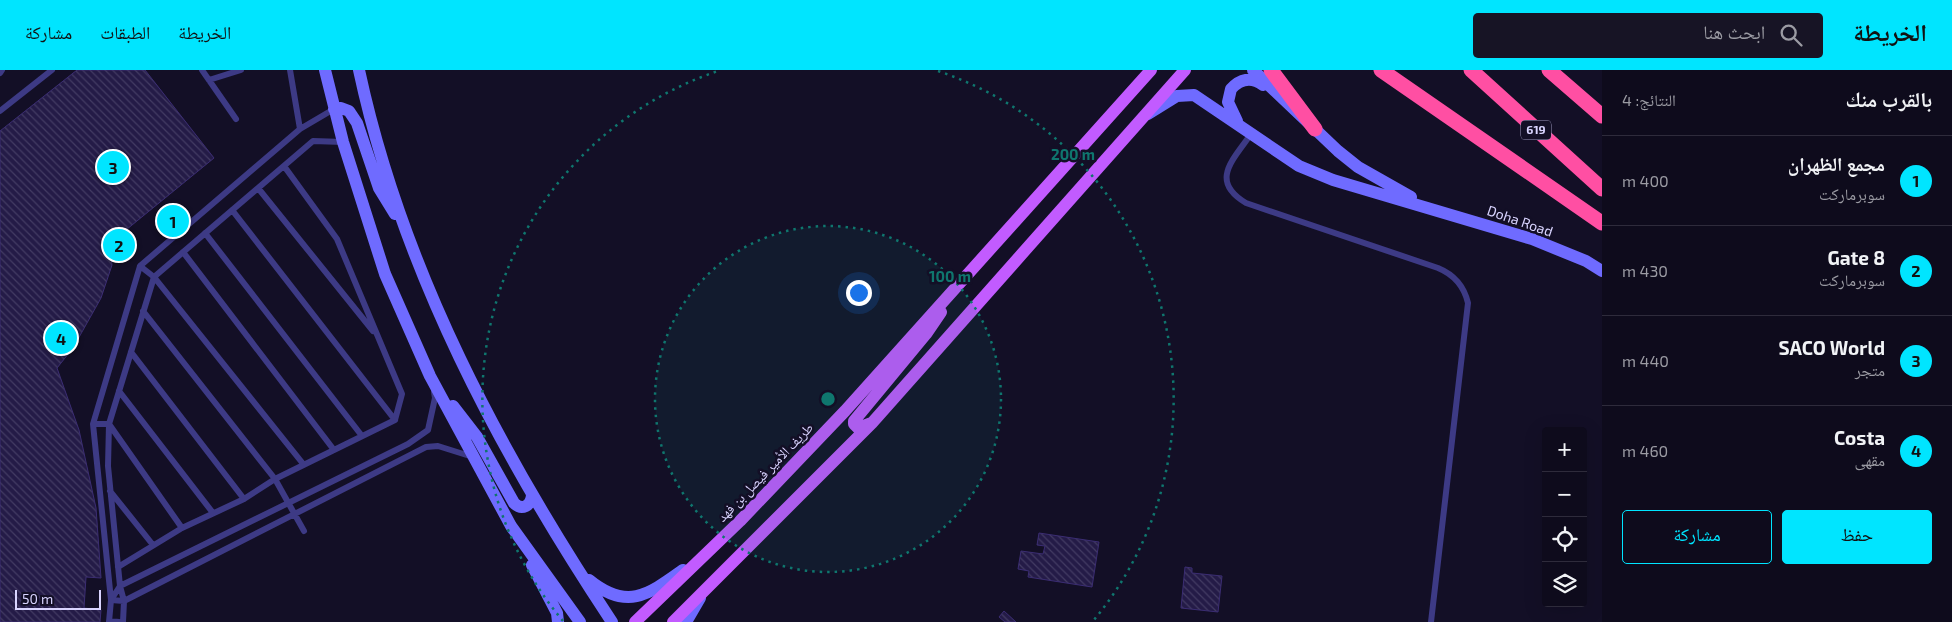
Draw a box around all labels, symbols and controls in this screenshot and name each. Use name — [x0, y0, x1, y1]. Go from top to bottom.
search box — [1473, 13, 1823, 58]
text: الخريطة — [1853, 17, 1927, 46]
text: ابحث هنا — [1703, 20, 1765, 43]
text: مشاركة — [25, 21, 72, 43]
text: الطبقات — [100, 21, 150, 43]
text: الخريطة — [178, 21, 231, 43]
icon: search — [1777, 21, 1805, 49]
text: بالقرب منك — [1846, 86, 1932, 111]
text: النتائج: 4 — [1622, 90, 1676, 109]
road number: 619 — [1521, 120, 1551, 140]
text: 200 m — [1051, 145, 1095, 163]
pin: 3 — [97, 148, 129, 186]
text: مجمع الظهران — [1788, 152, 1885, 175]
text: 400 m — [1622, 171, 1669, 190]
text: 1 — [1913, 171, 1919, 190]
text: سوبرماركت — [1819, 184, 1885, 203]
street label: Doha Road — [1485, 201, 1555, 240]
pin: 1 — [157, 202, 189, 240]
pin: 2 — [103, 226, 135, 264]
text: Gate 8 — [1827, 246, 1885, 269]
text: 430 m — [1622, 261, 1668, 280]
text: 2 — [1911, 261, 1921, 280]
text: 100 m — [929, 267, 971, 285]
text: سوبرماركت — [1819, 270, 1885, 289]
your location — [846, 280, 872, 306]
pin: 4 — [45, 319, 77, 357]
text: SACO World — [1778, 336, 1885, 359]
text: 440 m — [1622, 351, 1669, 370]
text: 3 — [1911, 351, 1921, 370]
text: متجر — [1855, 360, 1885, 379]
centre of rings — [819, 390, 837, 408]
street label: طريف الأمير فيصل بن فهد — [713, 419, 817, 525]
text: Costa — [1834, 426, 1885, 449]
map controls — [1542, 427, 1587, 607]
button: + — [1542, 427, 1587, 472]
text: 460 m — [1622, 441, 1668, 460]
text: 4 — [1911, 441, 1921, 460]
text: مقهى — [1854, 450, 1885, 469]
button: − — [1542, 472, 1587, 517]
button: مشاركة — [1622, 510, 1772, 564]
button: حفظ — [1782, 510, 1932, 564]
button: locate — [1542, 517, 1587, 562]
button: layers — [1542, 562, 1587, 607]
scale bar — [15, 587, 101, 610]
text: 50 m — [22, 590, 53, 607]

